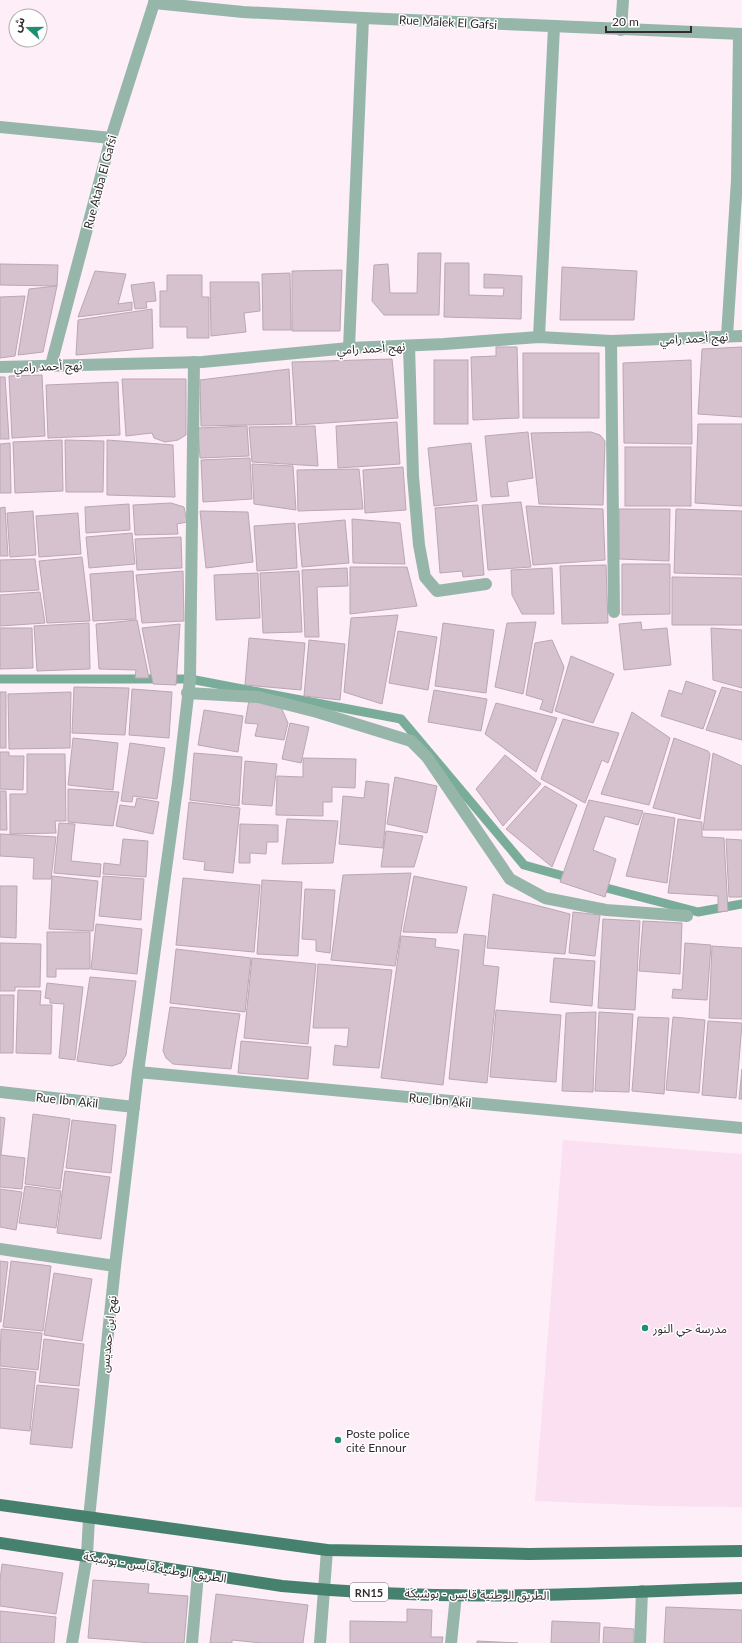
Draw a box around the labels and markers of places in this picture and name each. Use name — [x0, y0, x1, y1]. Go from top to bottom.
place label: مدرسة حي النور — [652, 1321, 727, 1338]
marker: مدرسة حي النور — [640, 1323, 650, 1333]
place label: Poste police cité Ennour — [346, 1426, 410, 1455]
marker: Poste police cité Ennour — [333, 1435, 343, 1445]

